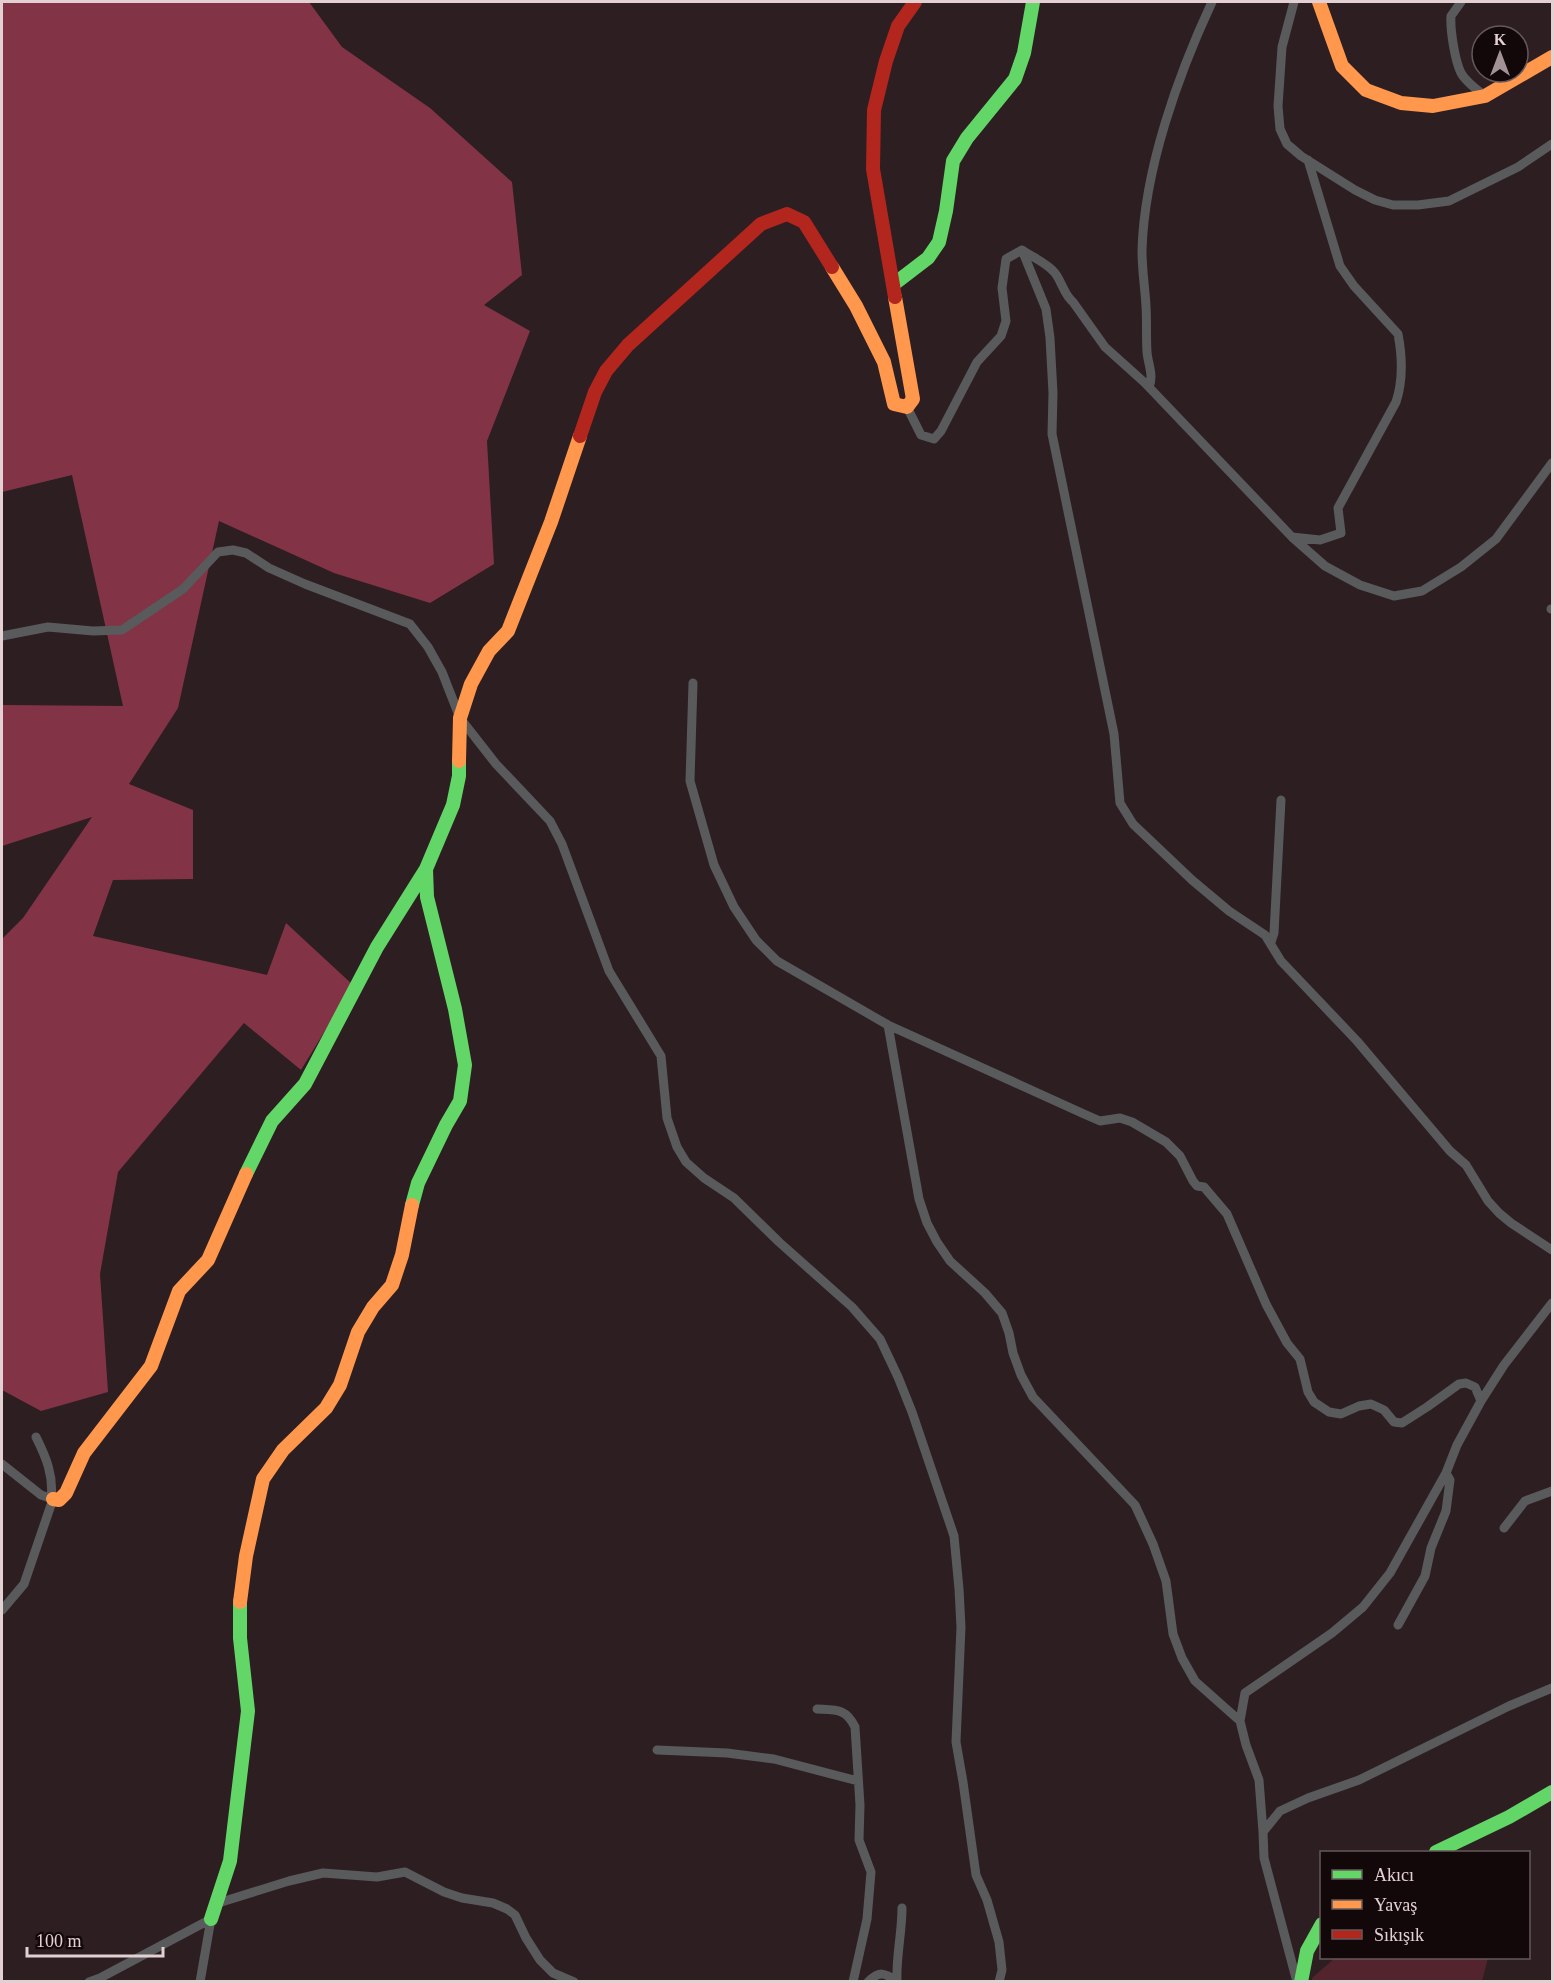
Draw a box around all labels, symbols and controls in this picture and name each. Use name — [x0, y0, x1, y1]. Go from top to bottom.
north arrow — [1470, 24, 1530, 84]
text: K — [1494, 31, 1507, 48]
legend — [1320, 1851, 1530, 1959]
text: Akıcı — [1374, 1865, 1414, 1885]
text: Yavaş — [1374, 1895, 1417, 1915]
scale bar — [27, 1920, 164, 1958]
text: Sıkışık — [1374, 1925, 1424, 1945]
text: 100 m — [36, 1931, 82, 1951]

